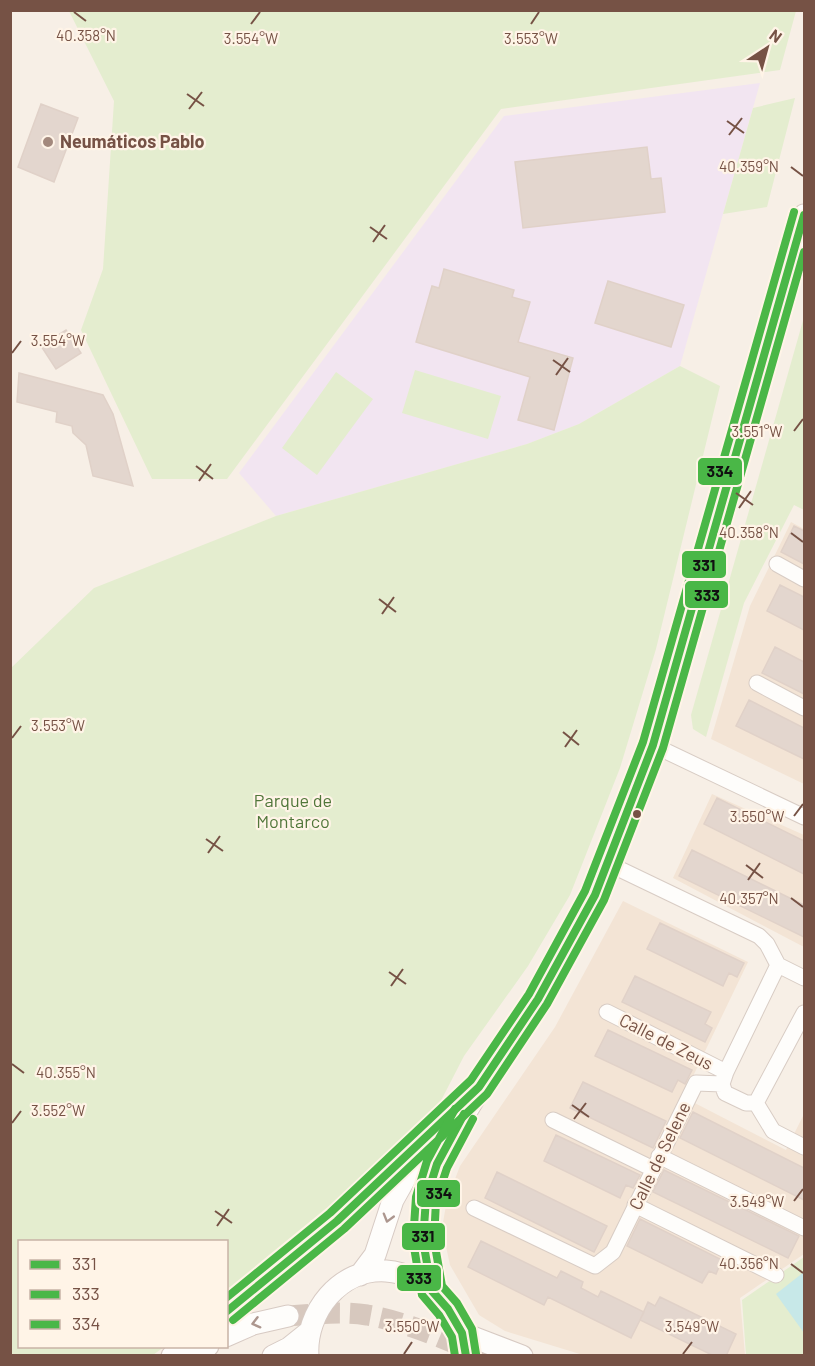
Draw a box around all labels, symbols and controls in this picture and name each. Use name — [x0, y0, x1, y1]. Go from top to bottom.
north arrow — [737, 18, 797, 78]
text: N — [766, 25, 786, 46]
text: 40.358°N — [56, 26, 116, 44]
text: 3.554°W — [224, 29, 278, 47]
text: 3.553°W — [504, 29, 558, 47]
place label: Neumáticos Pablo — [60, 130, 205, 152]
marker: Neumáticos Pablo — [41, 135, 55, 149]
text: 40.359°N — [719, 157, 779, 175]
text: 3.554°W — [31, 331, 85, 349]
text: 3.551°W — [731, 422, 783, 440]
line badge: 334 — [697, 457, 743, 486]
text: 334 — [707, 461, 733, 480]
text: 40.358°N — [719, 523, 779, 541]
line badge: 331 — [681, 550, 727, 579]
text: 331 — [693, 555, 715, 574]
line badge: 333 — [684, 580, 729, 609]
text: 333 — [694, 585, 720, 604]
text: 3.553°W — [31, 716, 85, 734]
park label: Parque de Montarco — [254, 789, 332, 832]
text: 3.550°W — [730, 807, 784, 825]
unlabelled marker — [631, 808, 643, 820]
text: 40.357°N — [719, 889, 779, 907]
street label: Calle de Zeus — [616, 1008, 717, 1074]
text: 40.355°N — [36, 1063, 96, 1081]
street label: Calle de Selene — [623, 1098, 695, 1213]
text: 3.552°W — [31, 1101, 85, 1119]
line badge: 334 — [416, 1179, 461, 1208]
text: 334 — [426, 1183, 452, 1202]
text: 3.549°W — [730, 1192, 784, 1210]
one-way arrow — [383, 1212, 395, 1223]
line badge: 331 — [401, 1222, 446, 1251]
text: 331 — [412, 1226, 434, 1245]
legend — [18, 1240, 228, 1348]
text: 331 — [72, 1252, 97, 1274]
text: 40.356°N — [719, 1254, 779, 1272]
line badge: 333 — [396, 1264, 442, 1292]
text: 333 — [406, 1268, 432, 1287]
text: 333 — [72, 1282, 100, 1304]
text: 334 — [72, 1312, 100, 1334]
one-way arrow — [251, 1316, 261, 1329]
text: 3.550°W — [385, 1317, 439, 1335]
text: 3.549°W — [665, 1317, 719, 1335]

